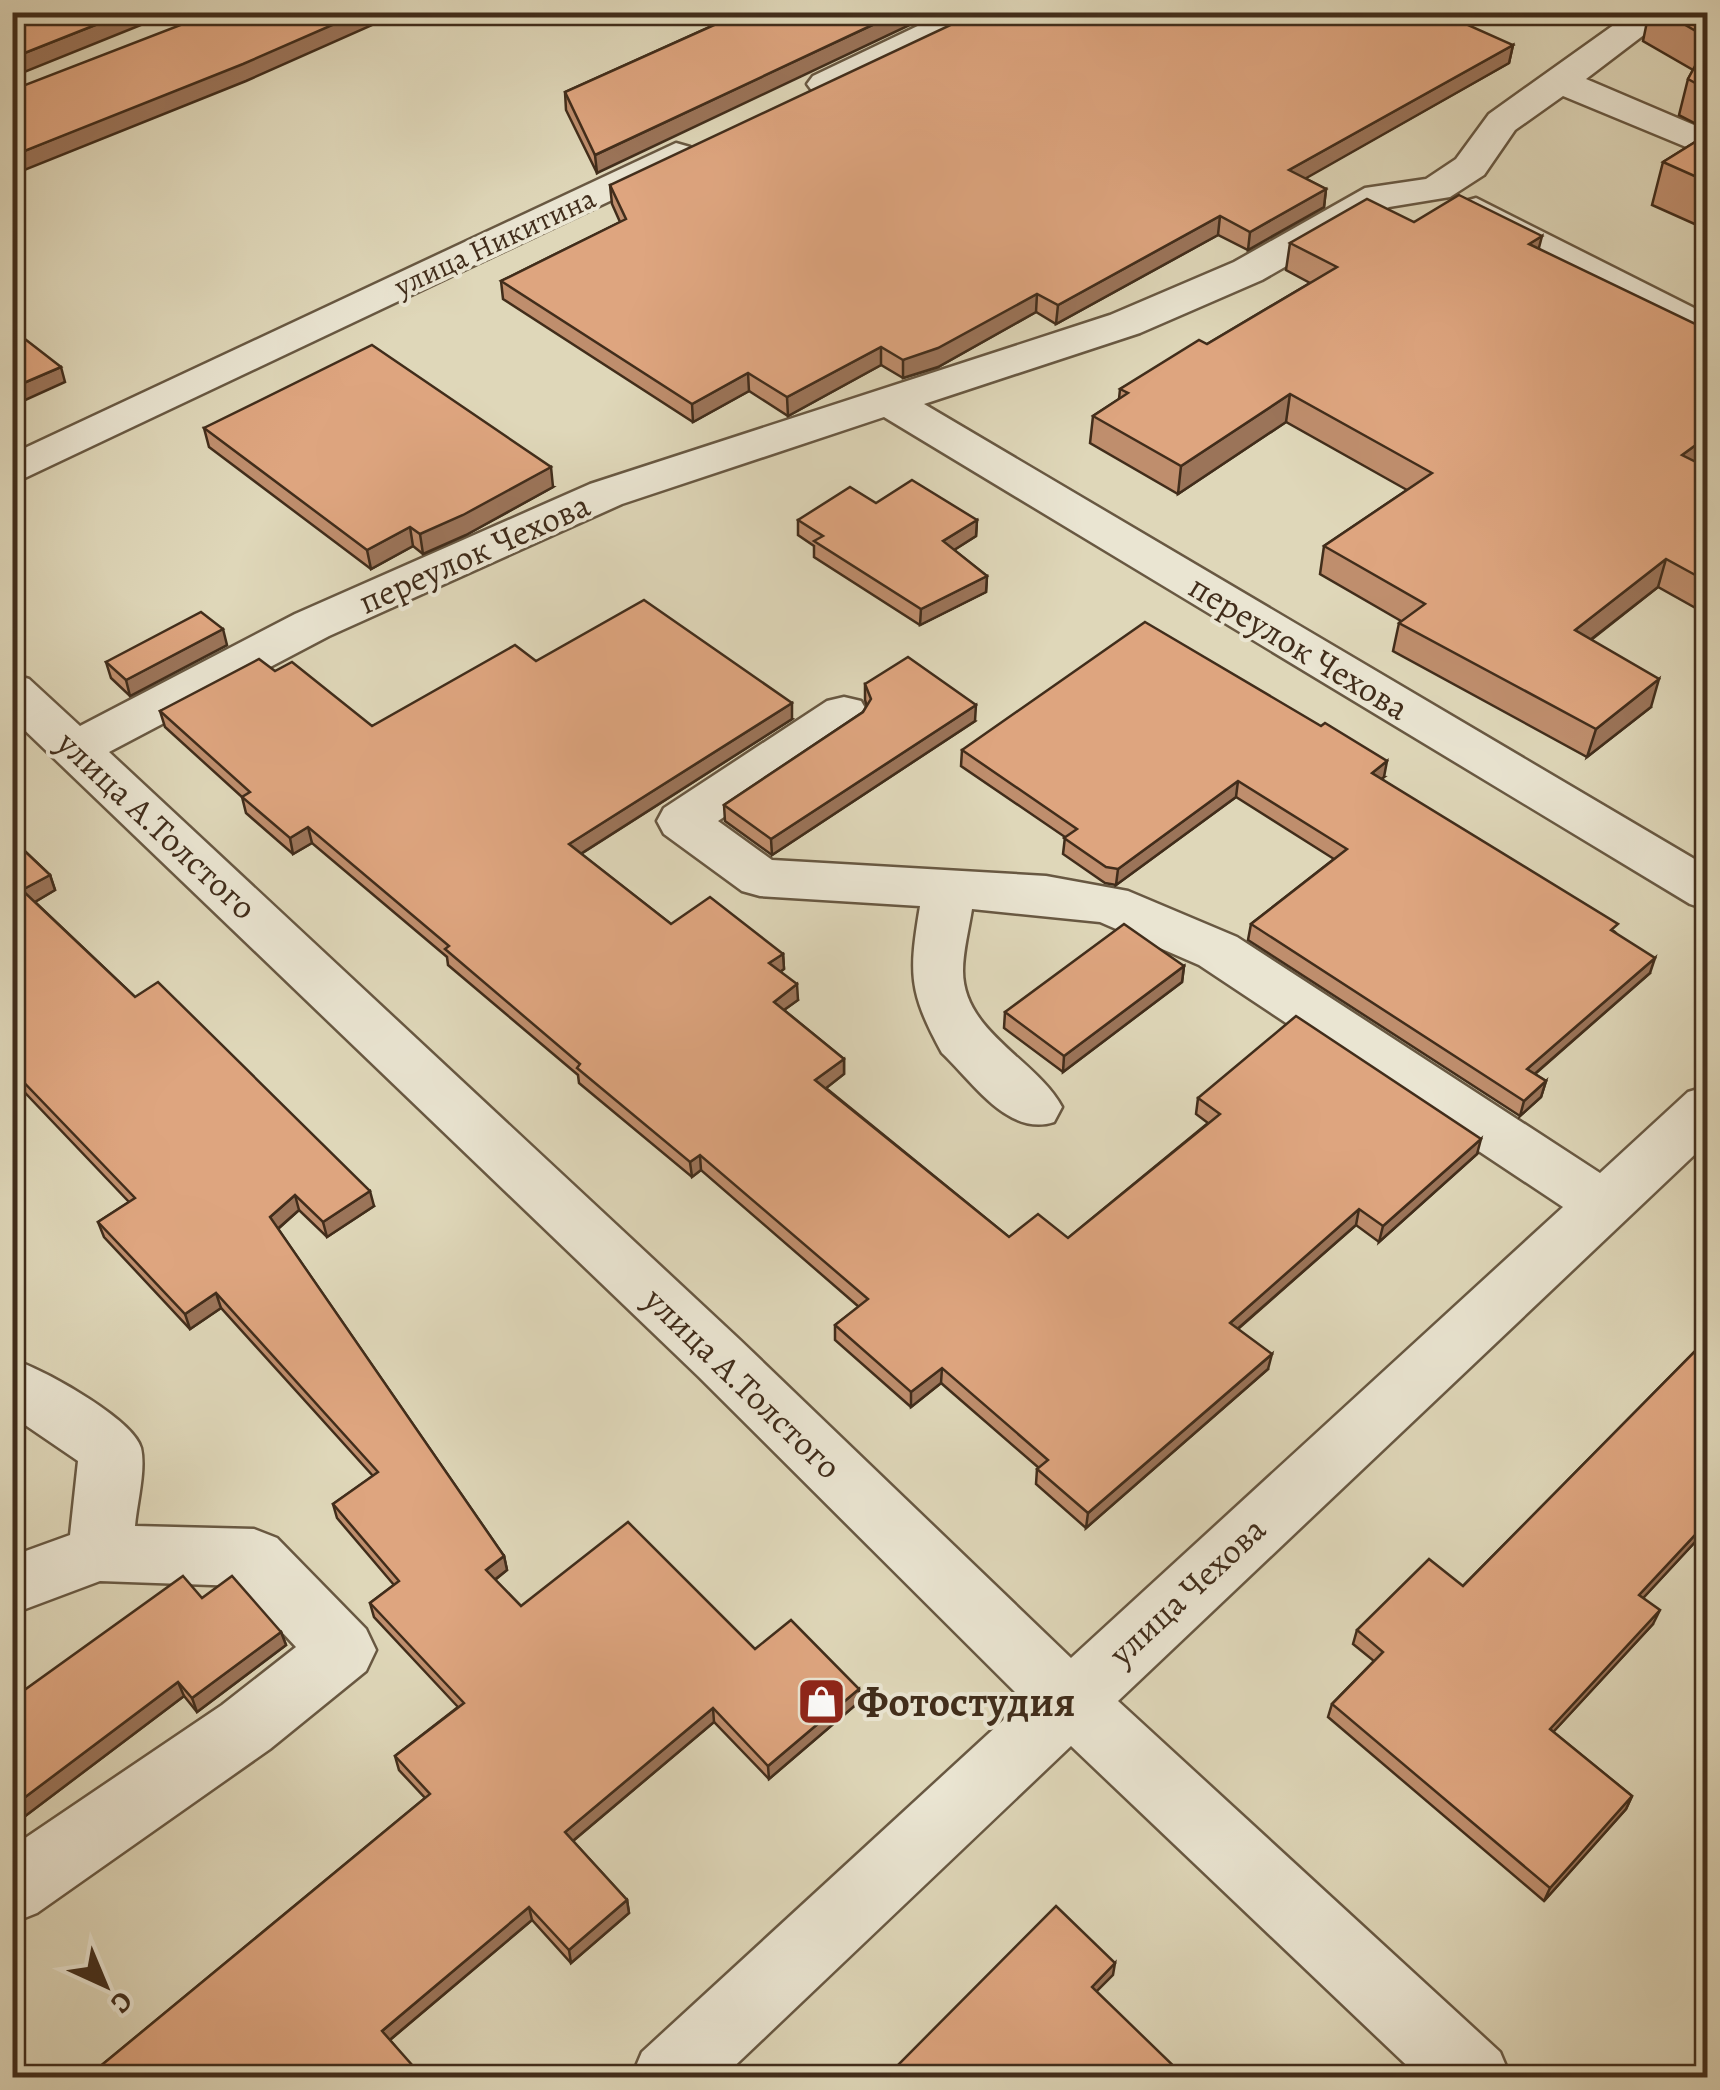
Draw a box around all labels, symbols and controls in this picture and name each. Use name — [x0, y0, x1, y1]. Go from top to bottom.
street label: улица Никитина — [387, 178, 602, 307]
street label: переулок Чехова — [351, 480, 597, 626]
street label: переулок Чехова — [1180, 562, 1418, 732]
street label: улица А.Толстого — [46, 719, 268, 930]
street label: улица А.Толстого — [633, 1276, 852, 1490]
street label: улица Чехова — [1097, 1506, 1276, 1677]
place label: Фотостудия — [857, 1673, 1075, 1730]
shop icon: Фотостудия — [796, 1675, 848, 1727]
north arrow — [55, 1935, 155, 2035]
text: С — [102, 1983, 141, 2022]

